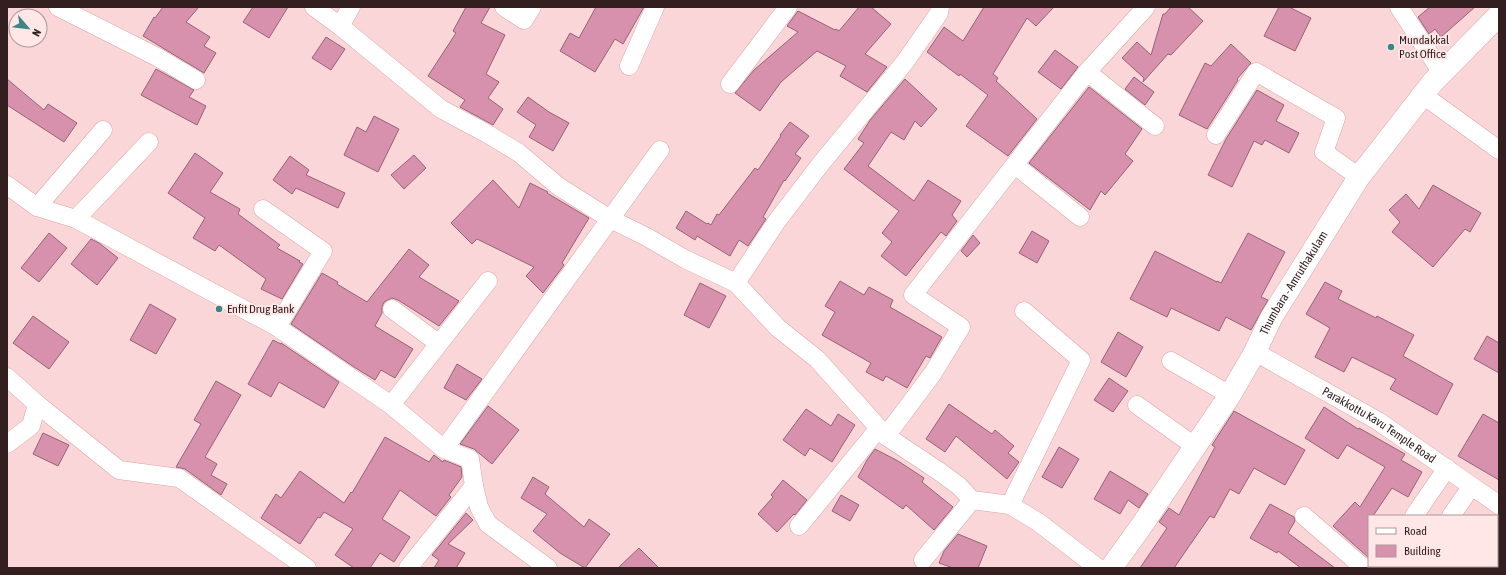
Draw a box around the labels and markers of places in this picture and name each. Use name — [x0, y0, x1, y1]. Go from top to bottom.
place label: Mundakkal Post Office — [1399, 33, 1450, 61]
marker: Mundakkal Post Office — [1386, 42, 1396, 52]
place label: Enfit Drug Bank — [227, 302, 295, 316]
marker: Enfit Drug Bank — [214, 304, 224, 314]

